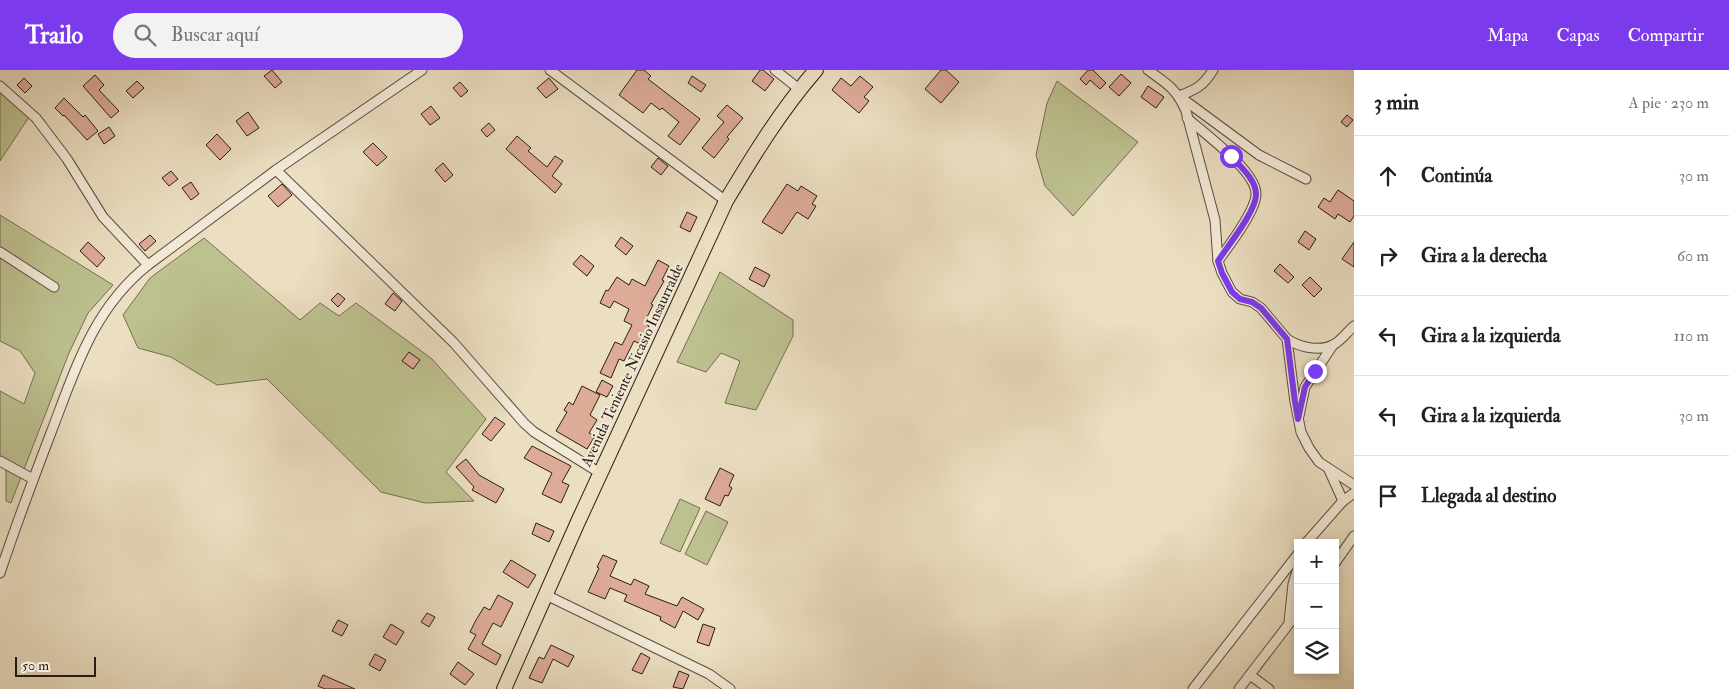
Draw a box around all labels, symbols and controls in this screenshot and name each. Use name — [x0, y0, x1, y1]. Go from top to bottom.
search box — [113, 13, 463, 58]
text: Trailo — [25, 20, 83, 51]
icon: search — [131, 21, 159, 49]
text: Buscar aquí — [171, 23, 259, 47]
text: Mapa — [1487, 24, 1529, 47]
text: Capas — [1557, 24, 1600, 47]
text: Compartir — [1628, 24, 1704, 47]
text: 3 min — [1374, 89, 1419, 116]
text: A pie · 230 m — [1628, 93, 1709, 113]
route start — [1220, 145, 1243, 168]
icon: ahead — [1374, 162, 1402, 190]
text: Continúa — [1421, 164, 1492, 188]
text: 30 m — [1679, 166, 1709, 186]
icon: right — [1374, 242, 1402, 270]
text: Gira a la derecha — [1421, 244, 1547, 268]
text: 60 m — [1677, 246, 1709, 266]
street label: Avenida Teniente Nicasio Insaurralde — [577, 261, 688, 471]
icon: left — [1374, 322, 1402, 350]
text: Gira a la izquierda — [1421, 324, 1560, 348]
text: 110 m — [1674, 326, 1709, 346]
route end — [1304, 360, 1327, 383]
icon: left — [1374, 402, 1402, 430]
text: Gira a la izquierda — [1421, 404, 1560, 428]
text: 30 m — [1679, 406, 1709, 426]
icon: arrive — [1374, 482, 1402, 510]
text: Llegada al destino — [1421, 484, 1556, 508]
map controls — [1294, 539, 1339, 674]
button: + — [1294, 539, 1339, 584]
button: − — [1294, 584, 1339, 629]
button: layers — [1294, 629, 1339, 674]
scale bar — [15, 654, 96, 677]
text: 50 m — [22, 657, 49, 674]

